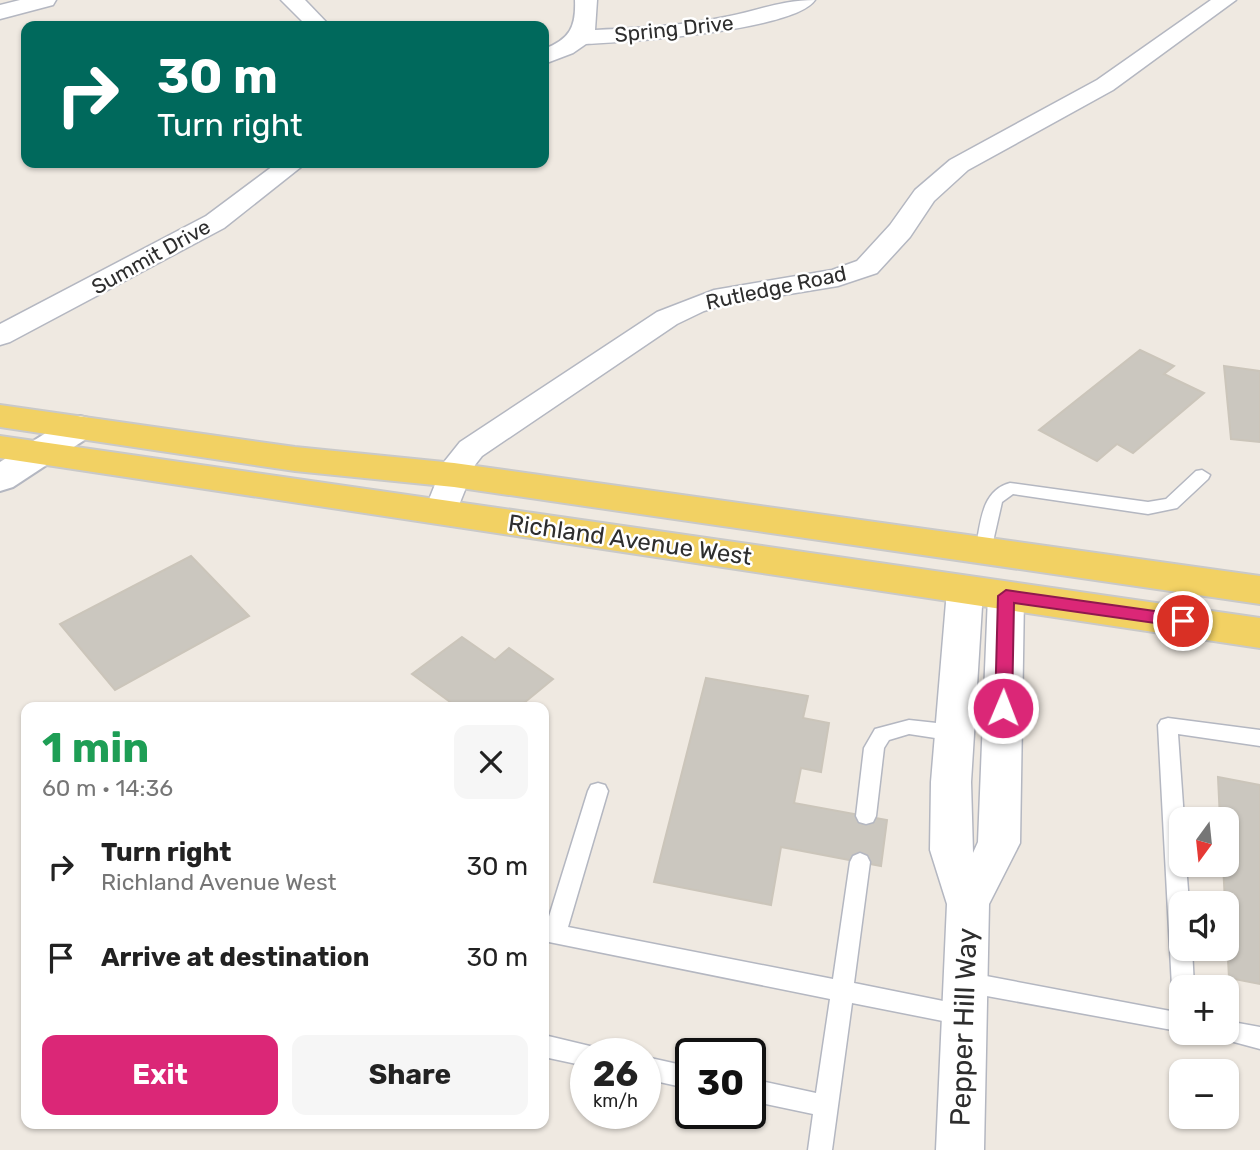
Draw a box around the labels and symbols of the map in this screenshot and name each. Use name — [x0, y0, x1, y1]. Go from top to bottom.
street label: Spring Drive — [613, 10, 735, 47]
street label: Summit Drive — [87, 214, 215, 299]
street label: Rutledge Road — [703, 260, 849, 315]
street label: Richland Avenue West — [506, 509, 754, 571]
pin — [1153, 591, 1213, 651]
position arrow — [966, 671, 1040, 745]
north arrow — [1169, 807, 1239, 877]
street label: Pepper Hill Way — [944, 927, 983, 1127]
speed limit sign: 30 — [675, 1038, 766, 1129]

